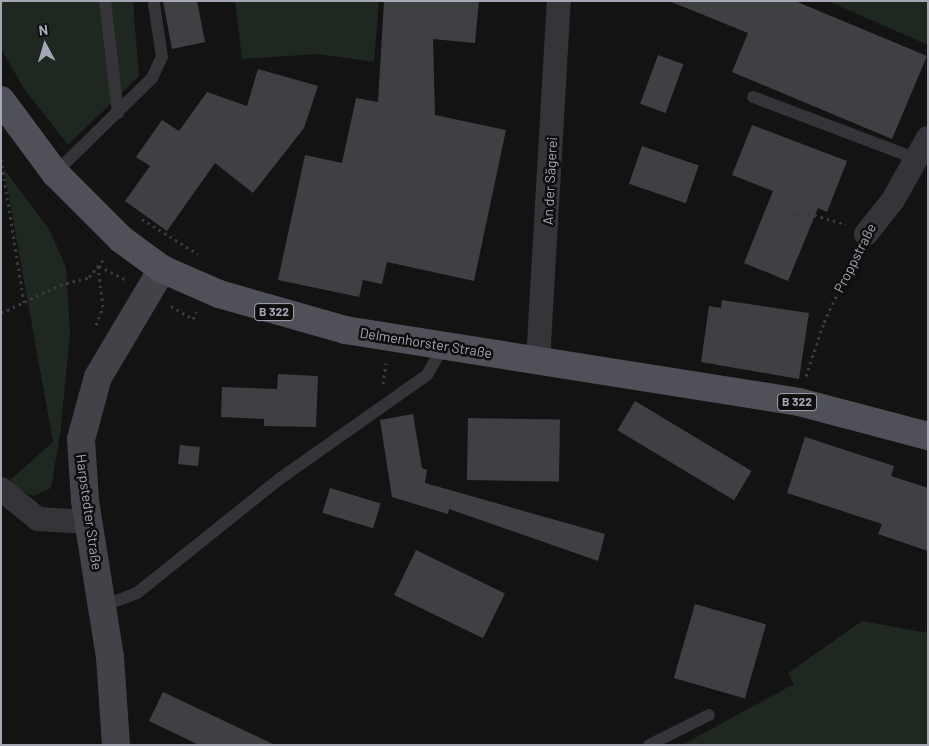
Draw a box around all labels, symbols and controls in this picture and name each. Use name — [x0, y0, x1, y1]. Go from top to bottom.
north arrow — [20, 20, 70, 70]
text: N — [38, 21, 49, 39]
street label: An der Sägerei — [539, 137, 561, 225]
street label: Proppstraße — [830, 220, 880, 296]
road number: B 322 — [254, 302, 294, 322]
street label: Delmenhorster Straße — [359, 324, 493, 362]
road number: B 322 — [777, 392, 817, 412]
street label: Harpstedter Straße — [73, 453, 105, 571]

